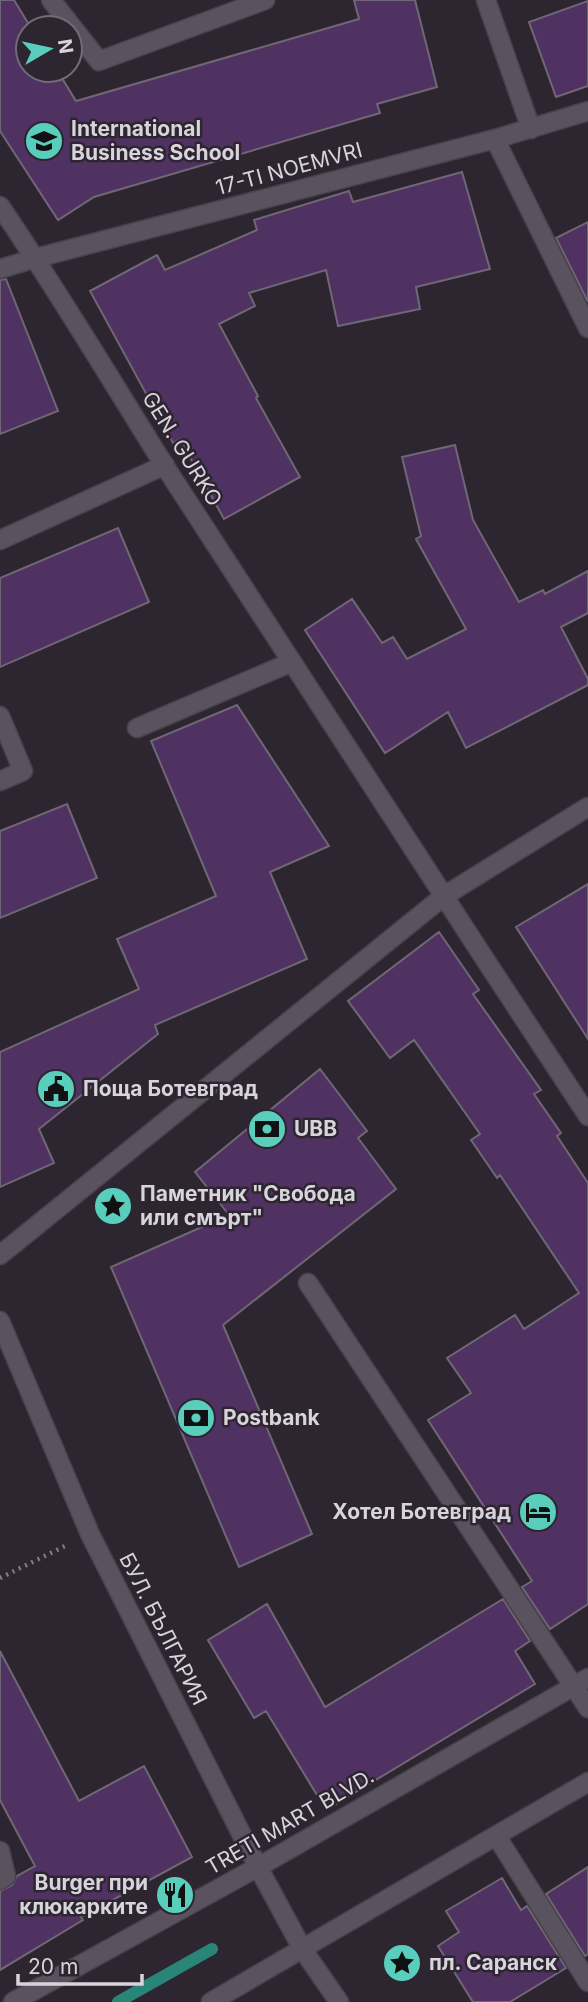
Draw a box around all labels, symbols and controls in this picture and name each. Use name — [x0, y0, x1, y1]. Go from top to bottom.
north arrow — [14, 14, 84, 84]
text: N — [53, 37, 78, 55]
place label: International Business School — [71, 116, 240, 165]
school or university icon: International Business School — [23, 120, 65, 162]
street label: 17-TI NOEMVRI — [213, 137, 365, 200]
street label: GEN. GURKO — [137, 387, 228, 511]
public building icon: Поща Ботевград — [35, 1068, 77, 1110]
place label: Поща Ботевград — [83, 1076, 258, 1101]
bank icon: UBB — [246, 1108, 288, 1150]
place label: UBB — [294, 1116, 337, 1141]
place label: Паметник "Свобода или смърт" — [140, 1181, 356, 1230]
place icon: Паметник "Свобода или смърт" — [92, 1185, 134, 1227]
bank icon: Postbank — [175, 1397, 217, 1439]
place label: Postbank — [223, 1405, 321, 1430]
hotel icon: Хотел Ботевград — [517, 1491, 559, 1533]
place label: Хотел Ботевград — [332, 1499, 511, 1524]
street label: БУЛ. БЪЛГАРИЯ — [114, 1549, 213, 1709]
street label: TRETI MART BLVD. — [201, 1763, 378, 1880]
place label: Burger при клюкарките — [19, 1870, 148, 1919]
restaurant icon: Burger при клюкарките — [154, 1874, 196, 1916]
scale bar — [18, 1942, 142, 1986]
place icon: пл. Саранск — [381, 1942, 423, 1984]
place label: пл. Саранск — [429, 1950, 558, 1975]
text: 20 m — [28, 1954, 78, 1979]

